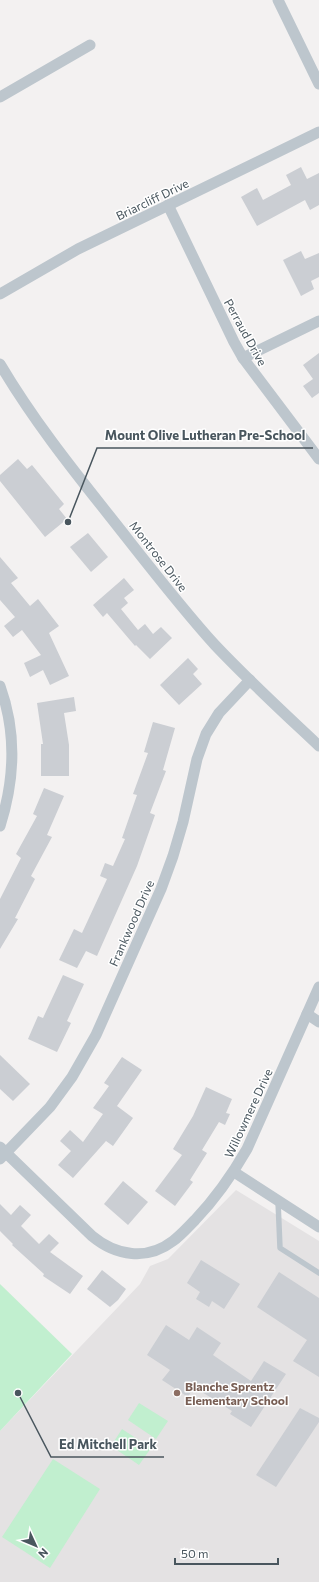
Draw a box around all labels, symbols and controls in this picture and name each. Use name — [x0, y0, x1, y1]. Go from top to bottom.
street label: Briarcliff Drive — [113, 175, 191, 223]
street label: Perraud Drive — [222, 296, 270, 368]
callout: Mount Olive Lutheran Pre-School — [97, 423, 313, 448]
text: Mount Olive Lutheran Pre-School — [105, 427, 305, 443]
street label: Montrose Drive — [127, 518, 191, 594]
street label: Frankwood Drive — [106, 878, 156, 968]
street label: Willowmere Drive — [221, 1066, 275, 1160]
place label: Blanche Sprentz Elementary School — [185, 1379, 288, 1407]
marker: Blanche Sprentz Elementary School — [172, 1388, 182, 1398]
callout: Ed Mitchell Park — [51, 1432, 164, 1457]
text: Ed Mitchell Park — [59, 1436, 157, 1452]
north arrow — [16, 1526, 56, 1566]
scale bar — [175, 1540, 278, 1566]
text: N — [36, 1546, 51, 1561]
text: 50 m — [181, 1546, 209, 1560]

